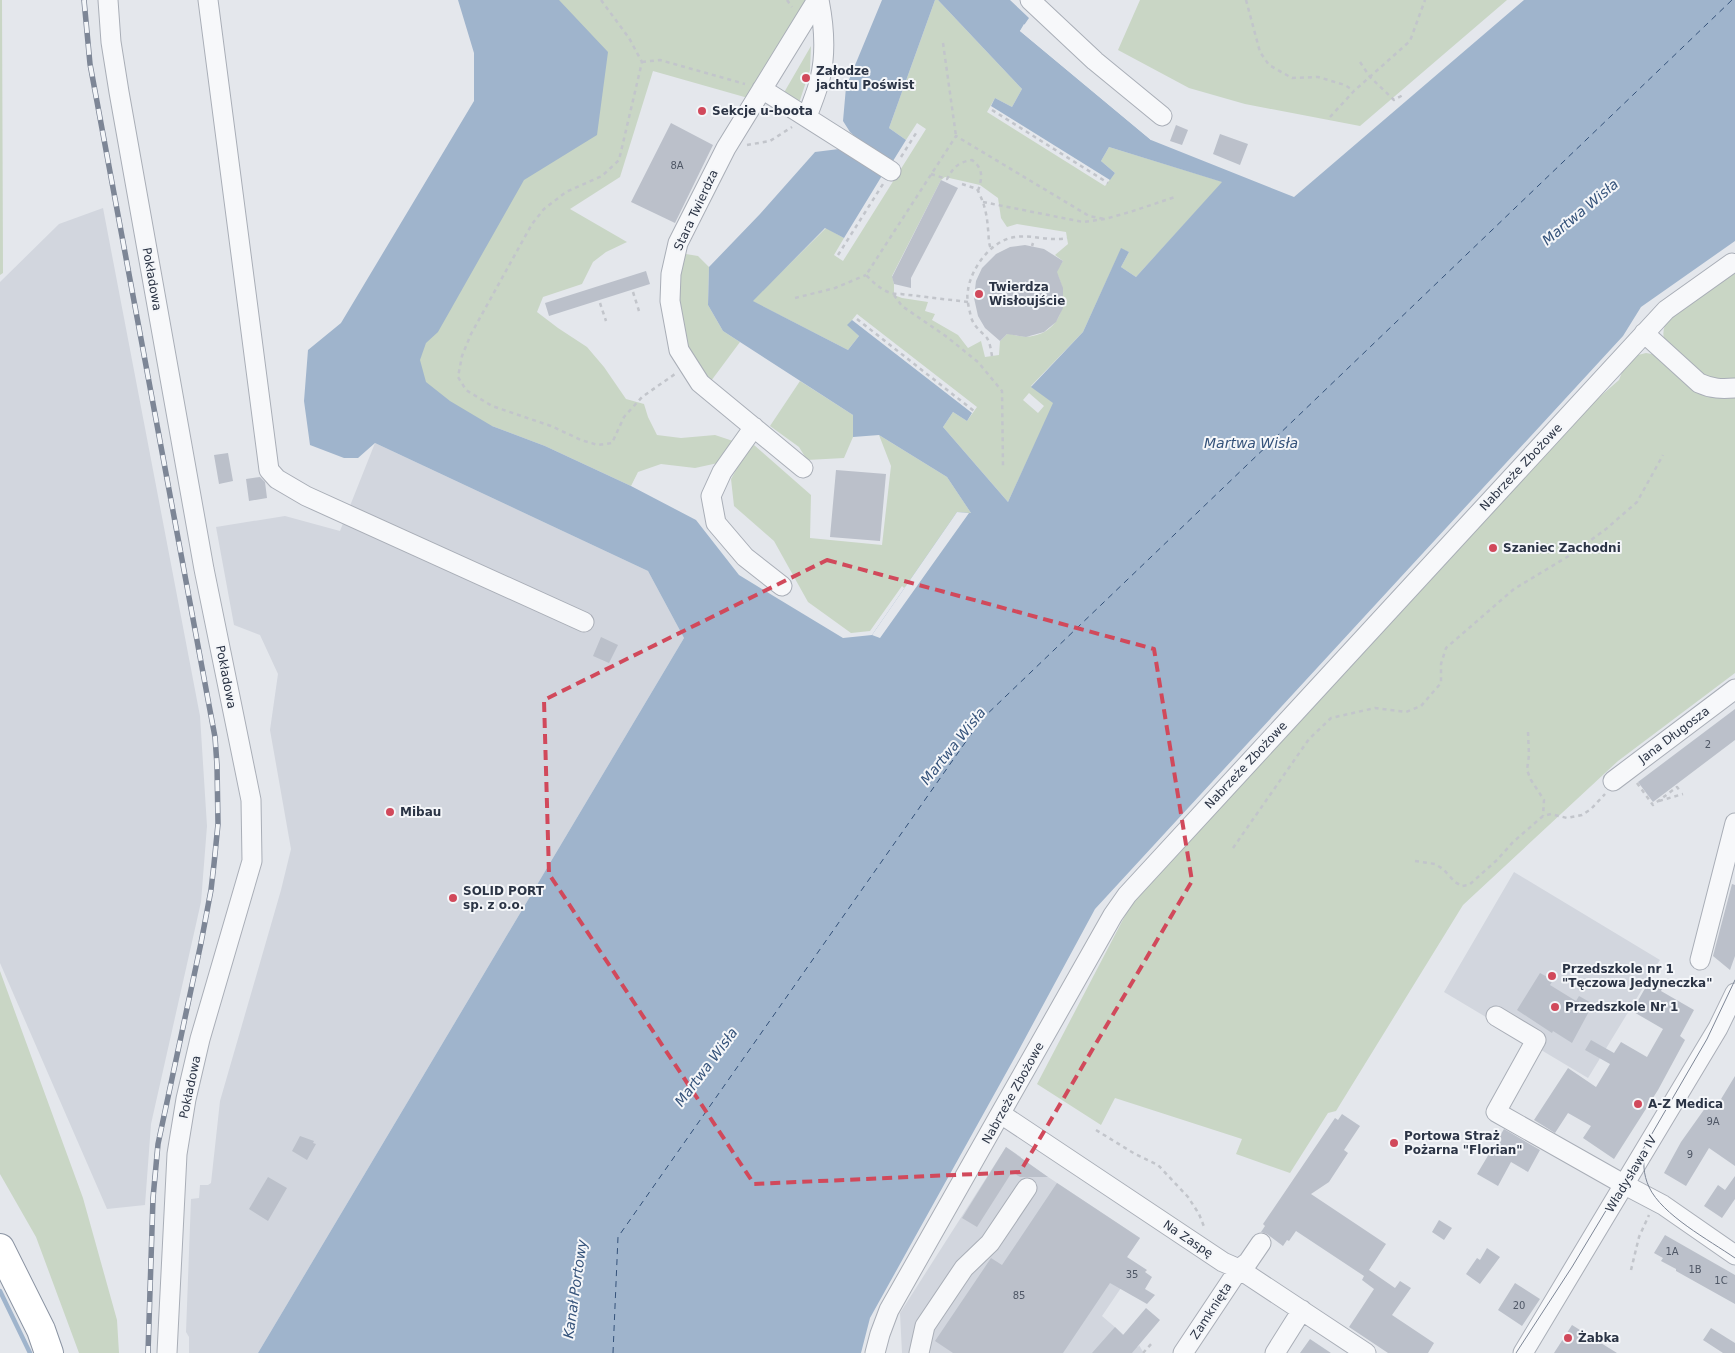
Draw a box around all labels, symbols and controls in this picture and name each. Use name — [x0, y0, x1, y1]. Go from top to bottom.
place label: Załodze jachtu Poświst — [815, 64, 915, 92]
marker: Załodze jachtu Poświst — [800, 72, 812, 84]
place label: Sekcje u-boota — [712, 104, 813, 118]
marker: Sekcje u-boota — [696, 105, 708, 117]
house number: 8A — [670, 160, 684, 171]
street label: Stara Twierdza — [671, 167, 721, 253]
water label: Martwa Wisła — [1539, 176, 1621, 248]
street label: Pokładowa — [140, 246, 164, 312]
place label: Twierdza Wisłoujście — [989, 280, 1065, 308]
marker: Twierdza Wisłoujście — [973, 288, 985, 300]
street label: Nabrzeże Zbożowe — [1477, 421, 1565, 513]
water label: Martwa Wisła — [1204, 435, 1298, 451]
place label: Szaniec Zachodni — [1503, 541, 1621, 555]
marker: Szaniec Zachodni — [1487, 542, 1499, 554]
street label: Pokładowa — [213, 644, 239, 710]
water label: Martwa Wisła — [917, 704, 989, 788]
street label: Jana Długosza — [1635, 704, 1712, 767]
street label: Nabrzeże Zbożowe — [1202, 719, 1290, 811]
house number: 2 — [1705, 739, 1711, 750]
place label: Mibau — [400, 805, 441, 819]
marker: Mibau — [384, 806, 396, 818]
place label: SOLID PORT sp. z o.o. — [463, 884, 545, 912]
marker: SOLID PORT sp. z o.o. — [447, 892, 459, 904]
place label: Przedszkole nr 1 "Tęczowa Jedyneczka" — [1562, 962, 1712, 990]
marker: Przedszkole nr 1 "Tęczowa Jedyneczka" — [1546, 970, 1558, 982]
place label: Przedszkole Nr 1 — [1565, 1000, 1678, 1014]
marker: Przedszkole Nr 1 — [1549, 1001, 1561, 1013]
water label: Martwa Wisła — [671, 1025, 741, 1109]
street label: Nabrzeże Zbożowe — [979, 1040, 1047, 1146]
street label: Pokładowa — [176, 1054, 204, 1120]
place label: A-Z Medica — [1648, 1097, 1723, 1111]
marker: A-Z Medica — [1632, 1098, 1644, 1110]
house number: 9A — [1706, 1116, 1720, 1127]
place label: Portowa Straż Pożarna "Florian" — [1404, 1129, 1523, 1157]
street label: Władysława IV — [1603, 1132, 1660, 1215]
marker: Portowa Straż Pożarna "Florian" — [1388, 1137, 1400, 1149]
house number: 9 — [1687, 1149, 1693, 1160]
street label: Na Zaspę — [1160, 1217, 1216, 1261]
water label: Kanał Portowy — [560, 1238, 590, 1340]
house number: 1A — [1665, 1246, 1679, 1257]
house number: 1B — [1688, 1264, 1702, 1275]
house number: 35 — [1126, 1269, 1138, 1280]
house number: 1C — [1714, 1275, 1728, 1286]
street label: Zamknięta — [1188, 1280, 1234, 1342]
house number: 85 — [1013, 1290, 1025, 1301]
house number: 20 — [1513, 1300, 1525, 1311]
place label: Żabka — [1578, 1330, 1619, 1345]
marker: Żabka — [1562, 1332, 1574, 1344]

